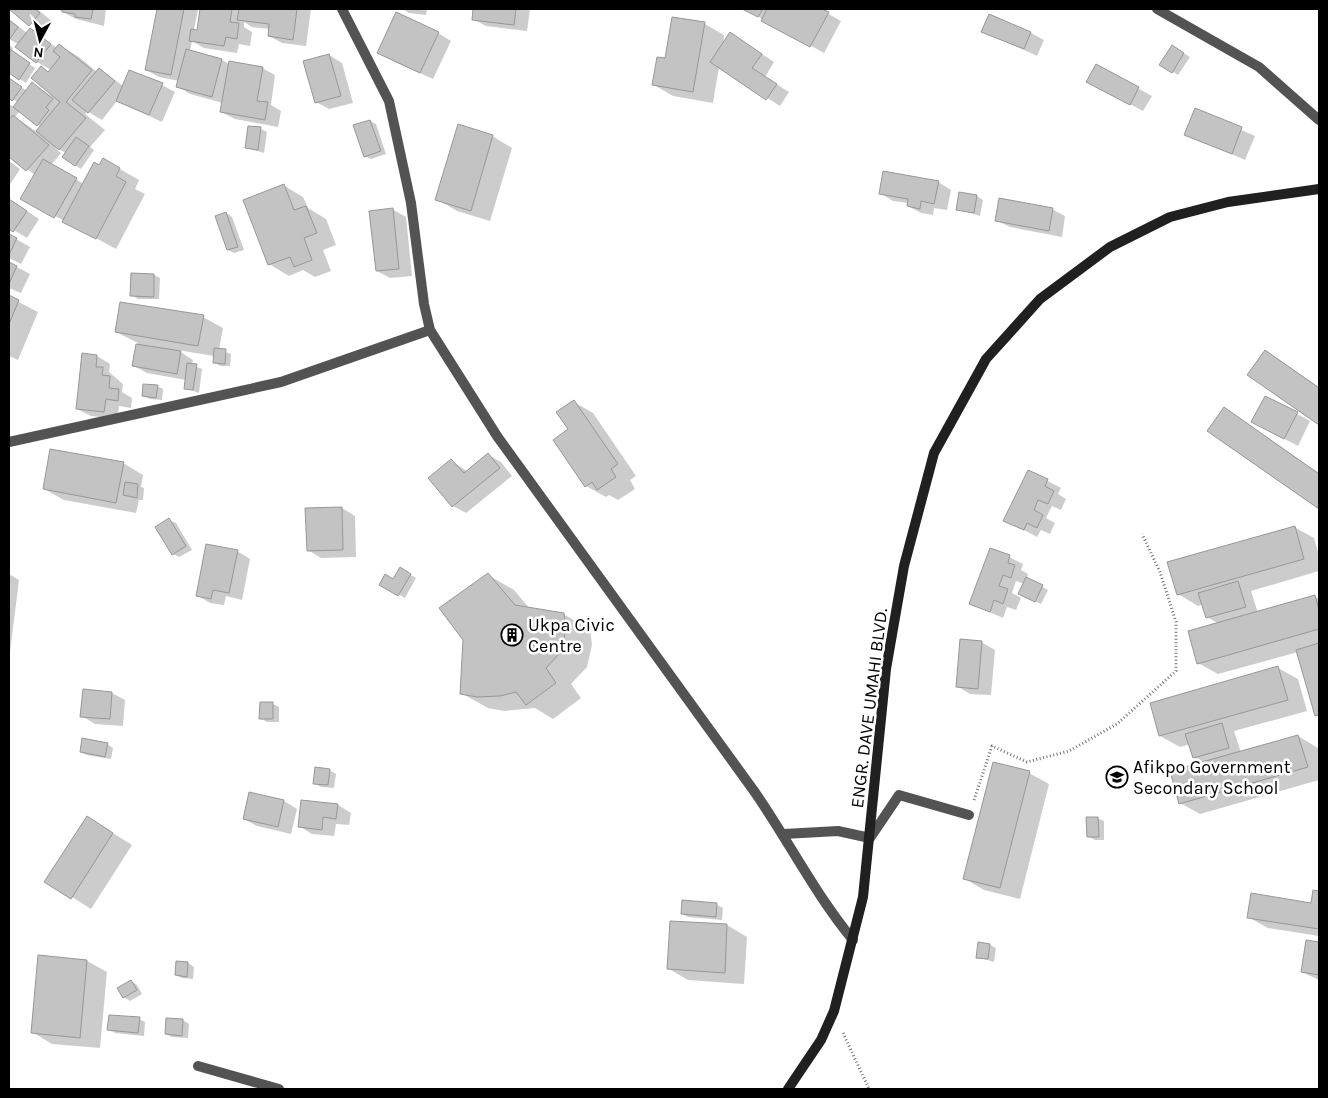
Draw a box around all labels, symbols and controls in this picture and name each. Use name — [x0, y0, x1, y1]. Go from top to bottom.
north arrow — [15, 15, 65, 65]
text: N — [32, 43, 44, 61]
street label: ENGR. DAVE UMAHI BLVD. — [846, 607, 892, 809]
place label: Ukpa Civic Centre — [528, 614, 615, 657]
building icon: Ukpa Civic Centre — [500, 623, 524, 647]
place label: Afikpo Government Secondary School — [1133, 756, 1291, 799]
school or university icon: Afikpo Government Secondary School — [1105, 765, 1129, 789]

